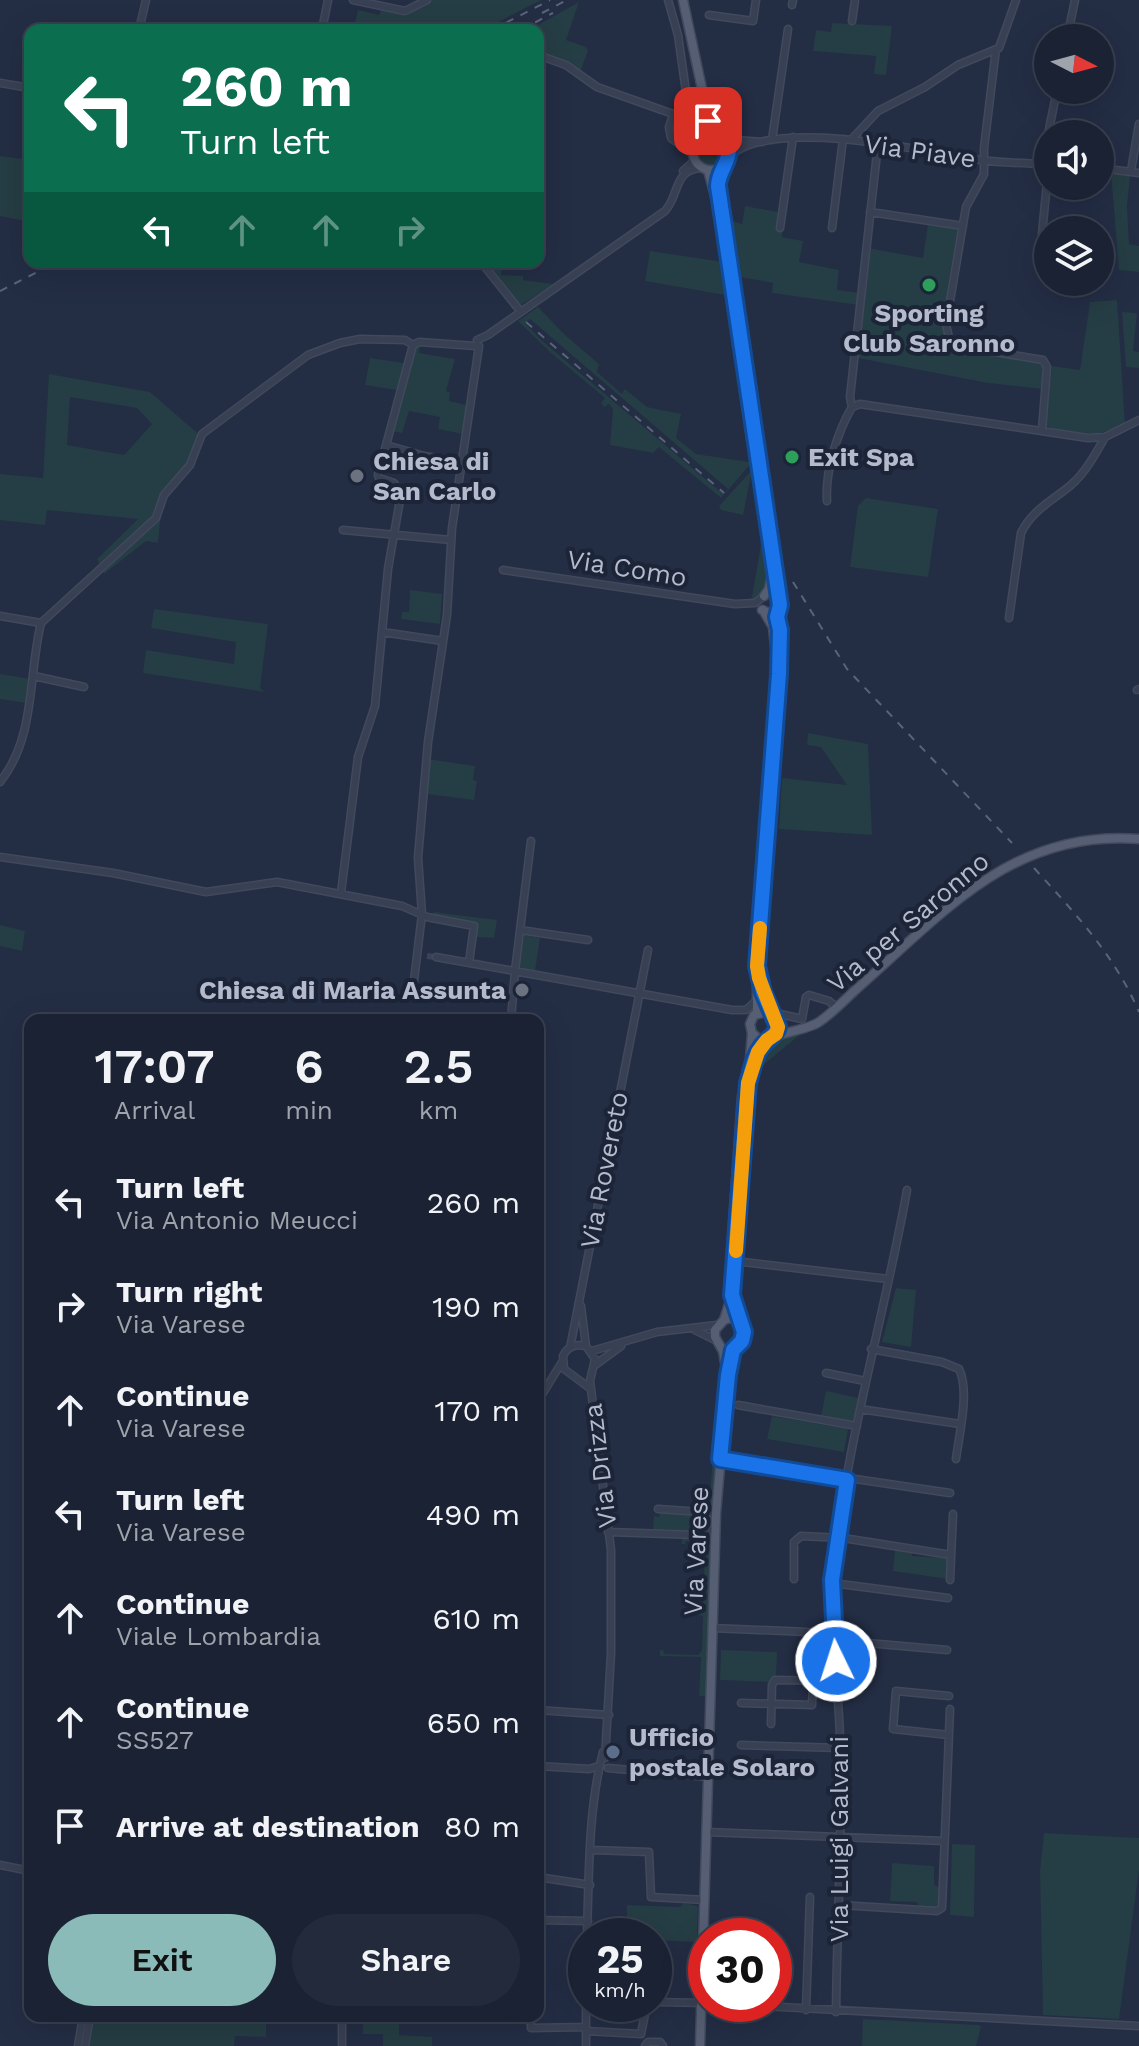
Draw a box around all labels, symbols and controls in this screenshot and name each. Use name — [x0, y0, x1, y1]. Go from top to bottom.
north arrow — [1034, 24, 1114, 104]
map controls — [1034, 24, 1114, 296]
text: 260 m — [180, 54, 353, 120]
icon: left — [48, 56, 152, 160]
pin — [674, 87, 742, 155]
icon: arrive — [686, 99, 730, 143]
button: sound — [1034, 120, 1114, 200]
text: Turn left — [180, 121, 330, 163]
street label: Via Piave — [862, 128, 978, 174]
icon: left — [136, 208, 180, 252]
icon: ahead — [220, 208, 264, 252]
icon: ahead — [304, 208, 348, 252]
icon: right — [388, 208, 432, 252]
button: layers — [1034, 216, 1114, 296]
marker: Sporting Club Saronno — [920, 276, 938, 294]
place label: Sporting Club Saronno — [843, 298, 1015, 358]
place label: Exit Spa — [808, 442, 914, 472]
place label: Chiesa di San Carlo — [373, 446, 496, 506]
marker: Exit Spa — [783, 448, 801, 466]
marker: Chiesa di San Carlo — [348, 467, 366, 485]
street label: Via Como — [565, 544, 689, 592]
street label: Via per Saronno — [821, 846, 995, 998]
place label: Chiesa di Maria Assunta — [199, 975, 506, 1005]
marker: Chiesa di Maria Assunta — [513, 981, 531, 999]
text: 17:07 — [95, 1038, 215, 1095]
text: 6 — [294, 1038, 324, 1095]
text: 2.5 — [404, 1038, 473, 1095]
street label: Via Rovereto — [574, 1089, 634, 1251]
text: Arrival — [114, 1095, 195, 1125]
text: min — [285, 1095, 333, 1125]
text: km — [419, 1095, 458, 1125]
text: Turn left — [116, 1170, 244, 1205]
icon: left — [48, 1180, 92, 1224]
text: 260 m — [427, 1185, 520, 1220]
text: Via Antonio Meucci — [116, 1205, 358, 1235]
text: Turn right — [116, 1274, 262, 1309]
icon: right — [48, 1284, 92, 1328]
text: 190 m — [432, 1289, 520, 1324]
text: Via Varese — [116, 1309, 246, 1339]
text: Continue — [116, 1378, 249, 1413]
icon: ahead — [48, 1388, 92, 1432]
text: 170 m — [435, 1393, 520, 1428]
street label: Via Drizza — [577, 1402, 623, 1530]
text: Via Varese — [116, 1413, 246, 1443]
text: Turn left — [116, 1482, 244, 1517]
street label: Via Varese — [678, 1485, 714, 1617]
icon: left — [48, 1492, 92, 1536]
text: 490 m — [426, 1497, 520, 1532]
text: Via Varese — [116, 1517, 246, 1547]
text: Continue — [116, 1586, 249, 1621]
icon: ahead — [48, 1596, 92, 1640]
text: 610 m — [433, 1601, 520, 1636]
position arrow — [794, 1619, 878, 1703]
text: Viale Lombardia — [116, 1621, 321, 1651]
text: Continue — [116, 1690, 249, 1725]
icon: ahead — [48, 1700, 92, 1744]
text: 650 m — [427, 1705, 520, 1740]
place label: Ufficio postale Solaro — [629, 1722, 815, 1782]
text: SS527 — [116, 1725, 194, 1755]
street label: Via Luigi Galvani — [824, 1736, 854, 1942]
marker: Ufficio postale Solaro — [604, 1743, 622, 1761]
icon: arrive — [48, 1804, 92, 1848]
text: Arrive at destination — [116, 1809, 420, 1844]
text: 80 m — [444, 1809, 520, 1844]
button: Exit — [48, 1914, 276, 2006]
button: Share — [292, 1914, 520, 2006]
speed limit sign: 30 — [688, 1918, 792, 2022]
text: 25 — [596, 1936, 644, 1983]
text: km/h — [594, 1978, 646, 2002]

